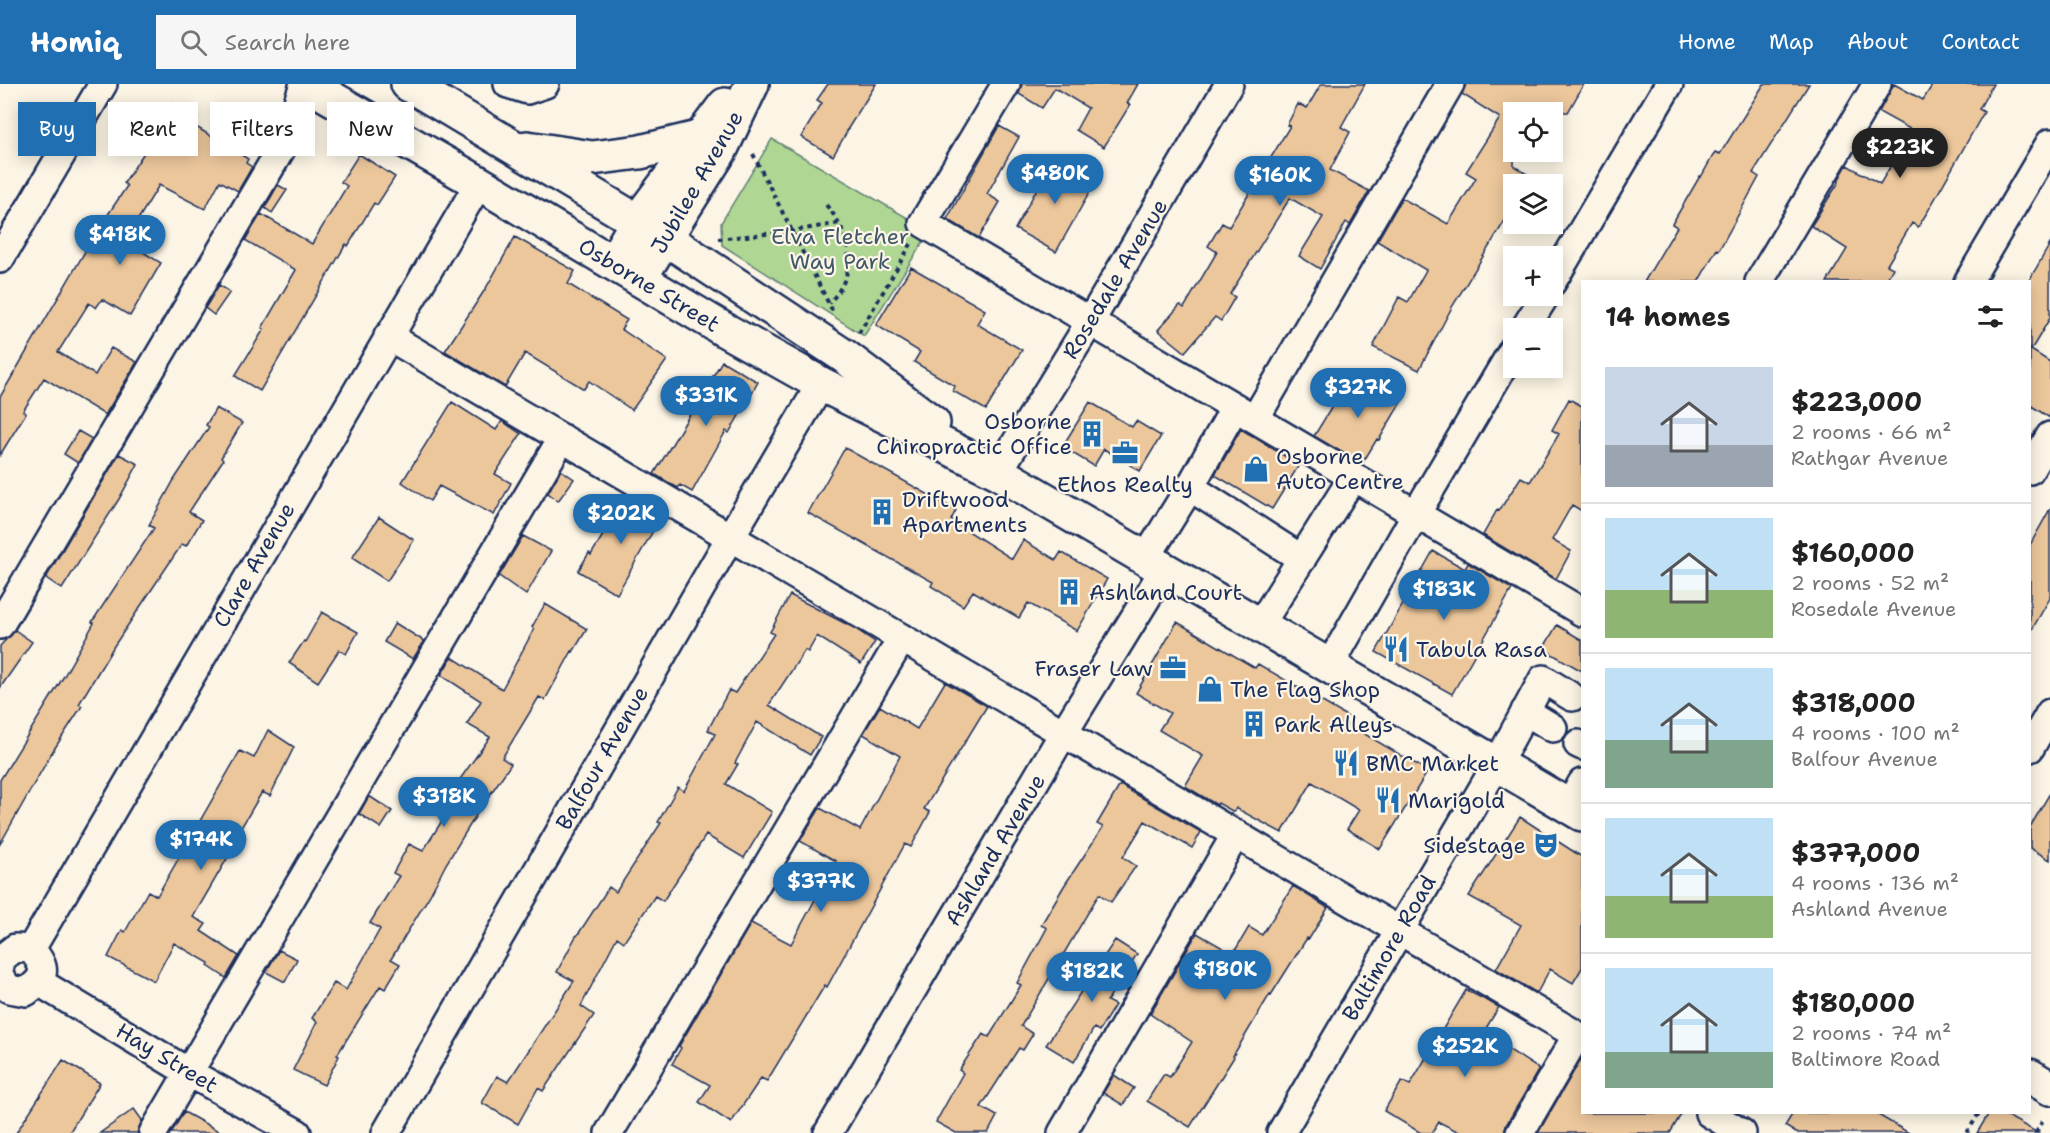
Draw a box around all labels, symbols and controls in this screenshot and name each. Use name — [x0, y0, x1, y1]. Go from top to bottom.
search box — [156, 15, 576, 69]
text: Homiq — [30, 23, 120, 61]
icon: search — [177, 26, 210, 59]
text: Search here — [225, 28, 351, 57]
text: Home — [1678, 28, 1736, 56]
text: Map — [1769, 28, 1814, 56]
text: About — [1847, 28, 1908, 56]
text: Contact — [1941, 28, 2020, 56]
chip: Buy — [18, 102, 96, 156]
chip: Rent — [108, 102, 198, 156]
chip: Filters — [210, 102, 315, 156]
chip: New — [327, 102, 414, 156]
map controls — [1503, 102, 1563, 378]
button: locate — [1503, 102, 1563, 162]
street label: Jubilee Avenue — [644, 105, 750, 259]
pin: $223K — [1858, 128, 1942, 179]
text: $223K — [1866, 134, 1934, 160]
pin: $480K — [1013, 154, 1097, 205]
pin: $160K — [1238, 156, 1322, 207]
text: $480K — [1020, 160, 1090, 186]
text: $160K — [1248, 162, 1312, 188]
button: layers — [1503, 174, 1563, 234]
street label: Rosedale Avenue — [1056, 194, 1174, 364]
pin: $418K — [78, 215, 162, 266]
text: $418K — [88, 221, 152, 247]
park label: Elva Fletcher Way Park — [771, 222, 909, 276]
street label: Osborne Street — [573, 231, 725, 339]
button: + — [1503, 246, 1563, 306]
text: 14 homes — [1605, 299, 1731, 334]
icon: filters — [1974, 300, 2007, 333]
button: − — [1503, 318, 1563, 378]
pin: $327K — [1316, 368, 1400, 419]
text: $327K — [1324, 374, 1392, 400]
pin: $331K — [664, 376, 748, 427]
text: $331K — [675, 382, 738, 408]
text: $223,000 — [1791, 384, 1922, 419]
icon: home — [1653, 391, 1725, 463]
place label: Osborne Chiropractic Office — [876, 407, 1072, 461]
building icon: Osborne Chiropractic Office — [1077, 419, 1107, 449]
text: 2 rooms · 66 m² — [1791, 419, 1952, 445]
office icon: Ethos Realty — [1110, 438, 1140, 468]
place label: Osborne Auto Centre — [1276, 442, 1404, 496]
text: Rathgar Avenue — [1791, 445, 1948, 471]
shop icon: Osborne Auto Centre — [1241, 454, 1271, 484]
place label: Ethos Realty — [1057, 470, 1193, 499]
place label: Driftwood Apartments — [902, 485, 1028, 539]
pin: $202K — [579, 494, 663, 545]
street label: Clare Avenue — [206, 497, 302, 633]
building icon: Driftwood Apartments — [867, 497, 897, 527]
text: $202K — [587, 500, 655, 526]
text: $160,000 — [1791, 535, 1915, 570]
icon: home — [1653, 542, 1725, 614]
pin: $183K — [1402, 570, 1486, 621]
text: 2 rooms · 52 m² — [1791, 570, 1949, 596]
text: $183K — [1412, 576, 1476, 602]
building icon: Ashland Court — [1054, 577, 1084, 607]
place label: Ashland Court — [1089, 578, 1242, 607]
text: Rosedale Avenue — [1791, 596, 1956, 622]
restaurant icon: Tabula Rasa — [1381, 634, 1411, 664]
place label: Tabula Rasa — [1416, 635, 1547, 664]
office icon: Fraser Law — [1158, 653, 1188, 683]
place label: Fraser Law — [1035, 654, 1153, 683]
shop icon: The Flag Shop — [1195, 674, 1225, 704]
place label: The Flag Shop — [1230, 675, 1380, 704]
street label: Balfour Avenue — [549, 681, 655, 835]
text: $318,000 — [1791, 685, 1916, 720]
icon: home — [1653, 692, 1725, 764]
building icon: Park Alleys — [1239, 709, 1269, 739]
place label: Park Alleys — [1274, 710, 1393, 739]
text: 4 rooms · 100 m² — [1791, 720, 1960, 746]
text: Balfour Avenue — [1791, 746, 1938, 772]
restaurant icon: BMC Market — [1331, 748, 1361, 778]
place label: BMC Market — [1366, 749, 1499, 778]
street label: Ashland Avenue — [938, 769, 1052, 931]
pin: $318K — [402, 777, 486, 828]
text: $318K — [412, 783, 476, 809]
restaurant icon: Marigold — [1373, 785, 1403, 815]
place label: Marigold — [1408, 786, 1505, 815]
pin: $174K — [159, 820, 243, 871]
text: $174K — [169, 826, 233, 852]
theatre icon: Sidestage — [1531, 830, 1561, 860]
place label: Sidestage — [1423, 831, 1526, 860]
text: $377,000 — [1791, 835, 1920, 870]
icon: home — [1653, 842, 1725, 914]
pin: $377K — [779, 862, 863, 913]
text: $377K — [787, 868, 855, 894]
street label: Baltimore Road — [1335, 870, 1443, 1026]
text: 4 rooms · 136 m² — [1791, 870, 1959, 896]
text: Ashland Avenue — [1791, 896, 1948, 922]
pin: $180K — [1183, 950, 1267, 1001]
pin: $182K — [1050, 952, 1134, 1003]
text: $180K — [1193, 956, 1257, 982]
text: $182K — [1060, 958, 1124, 984]
text: $180,000 — [1791, 985, 1915, 1020]
icon: home — [1653, 992, 1725, 1064]
street label: Hay Street — [111, 1016, 223, 1100]
text: 2 rooms · 74 m² — [1791, 1020, 1951, 1046]
pin: $252K — [1423, 1027, 1507, 1078]
text: $252K — [1432, 1033, 1498, 1059]
text: Baltimore Road — [1791, 1046, 1940, 1072]

